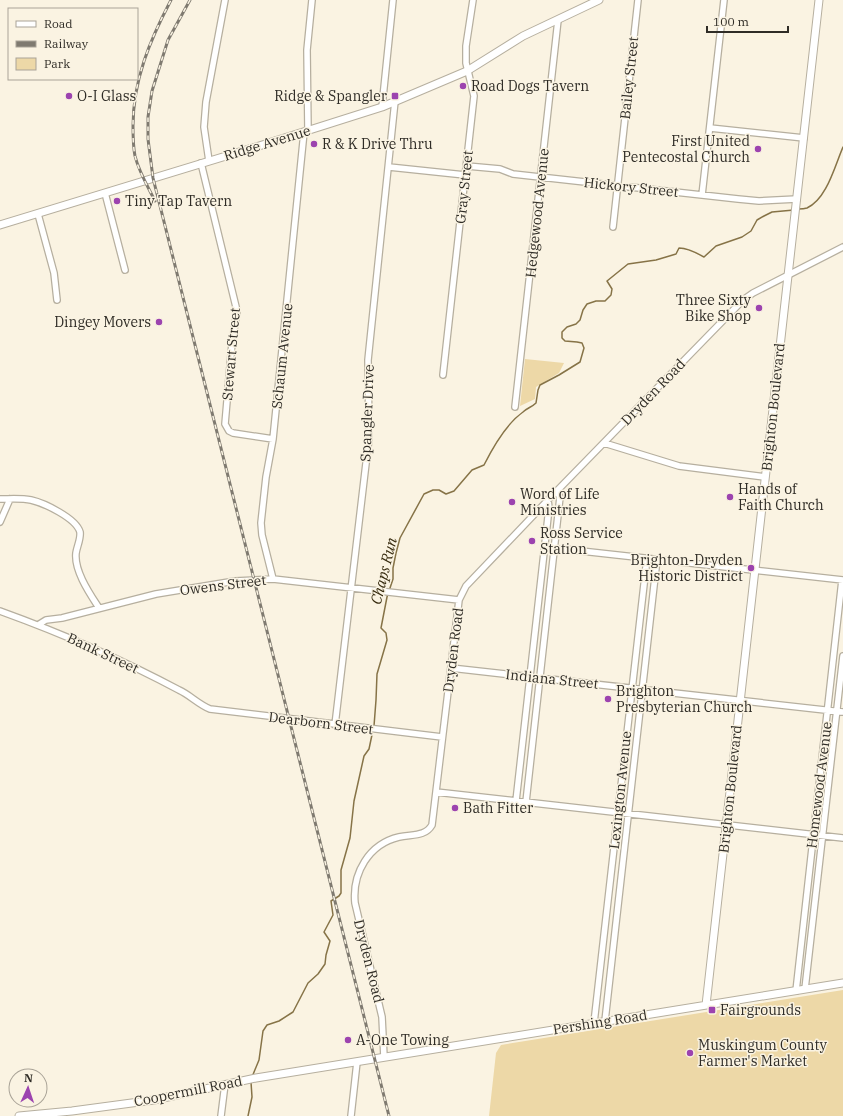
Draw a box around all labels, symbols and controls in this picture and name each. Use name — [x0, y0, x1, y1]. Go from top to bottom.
legend — [8, 8, 138, 80]
scale bar — [707, 8, 788, 34]
text: 100 m — [713, 14, 749, 29]
text: Road — [44, 16, 73, 31]
text: Railway — [44, 36, 89, 51]
street label: Bailey Street — [616, 36, 642, 120]
text: Park — [44, 56, 70, 71]
place label: Road Dogs Tavern — [471, 77, 589, 95]
marker: Road Dogs Tavern — [458, 81, 468, 91]
place label: O-I Glass — [77, 87, 137, 105]
place label: Ridge & Spangler — [274, 87, 388, 105]
marker: O-I Glass — [64, 91, 74, 101]
marker: Ridge & Spangler — [390, 91, 400, 101]
street label: Ridge Avenue — [221, 121, 313, 165]
place label: First United Pentecostal Church — [622, 132, 750, 166]
place label: R & K Drive Thru — [322, 135, 433, 153]
marker: R & K Drive Thru — [309, 139, 319, 149]
marker: First United Pentecostal Church — [753, 144, 763, 154]
street label: Hedgewood Avenue — [521, 147, 553, 279]
street label: Gray Street — [451, 149, 477, 225]
street label: Hickory Street — [583, 173, 679, 201]
place label: Tiny Tap Tavern — [125, 192, 232, 210]
marker: Tiny Tap Tavern — [112, 196, 122, 206]
place label: Three Sixty Bike Shop — [676, 291, 752, 325]
street label: Schaum Avenue — [267, 302, 297, 410]
marker: Three Sixty Bike Shop — [754, 303, 764, 313]
street label: Stewart Street — [218, 307, 244, 401]
place label: Dingey Movers — [54, 313, 151, 331]
marker: Dingey Movers — [154, 317, 164, 327]
street label: Brighton Boulevard — [757, 342, 789, 472]
street label: Dryden Road — [617, 355, 689, 429]
street label: Spangler Drive — [356, 364, 378, 462]
place label: Hands of Faith Church — [738, 480, 824, 514]
place label: Word of Life Ministries — [520, 485, 600, 519]
marker: Hands of Faith Church — [725, 492, 735, 502]
marker: Word of Life Ministries — [507, 497, 517, 507]
place label: Ross Service Station — [540, 524, 623, 558]
water label: Chaps Run — [366, 535, 401, 606]
marker: Ross Service Station — [527, 536, 537, 546]
place label: Brighton-Dryden Historic District — [631, 551, 743, 585]
marker: Brighton-Dryden Historic District — [746, 563, 756, 573]
street label: Owens Street — [179, 571, 267, 599]
street label: Dryden Road — [439, 606, 467, 694]
street label: Bank Street — [64, 629, 142, 677]
street label: Indiana Street — [505, 665, 599, 693]
place label: Brighton Presbyterian Church — [616, 682, 753, 716]
marker: Brighton Presbyterian Church — [603, 694, 613, 704]
street label: Dearborn Street — [268, 708, 375, 738]
street label: Homewood Avenue — [802, 721, 836, 849]
street label: Brighton Boulevard — [714, 724, 746, 854]
street label: Lexington Avenue — [605, 730, 635, 850]
place label: Bath Fitter — [463, 799, 534, 817]
marker: Bath Fitter — [450, 803, 460, 813]
street label: Dryden Road — [350, 917, 388, 1005]
place label: Fairgrounds — [720, 1001, 801, 1019]
marker: Fairgrounds — [707, 1005, 717, 1015]
street label: Pershing Road — [551, 1006, 649, 1038]
place label: A-One Towing — [356, 1031, 449, 1049]
marker: A-One Towing — [343, 1035, 353, 1045]
place label: Muskingum County Farmer's Market — [698, 1036, 828, 1070]
marker: Muskingum County Farmer's Market — [685, 1048, 695, 1058]
north arrow — [8, 1068, 48, 1108]
text: N — [24, 1071, 34, 1085]
street label: Coopermill Road — [132, 1072, 244, 1110]

